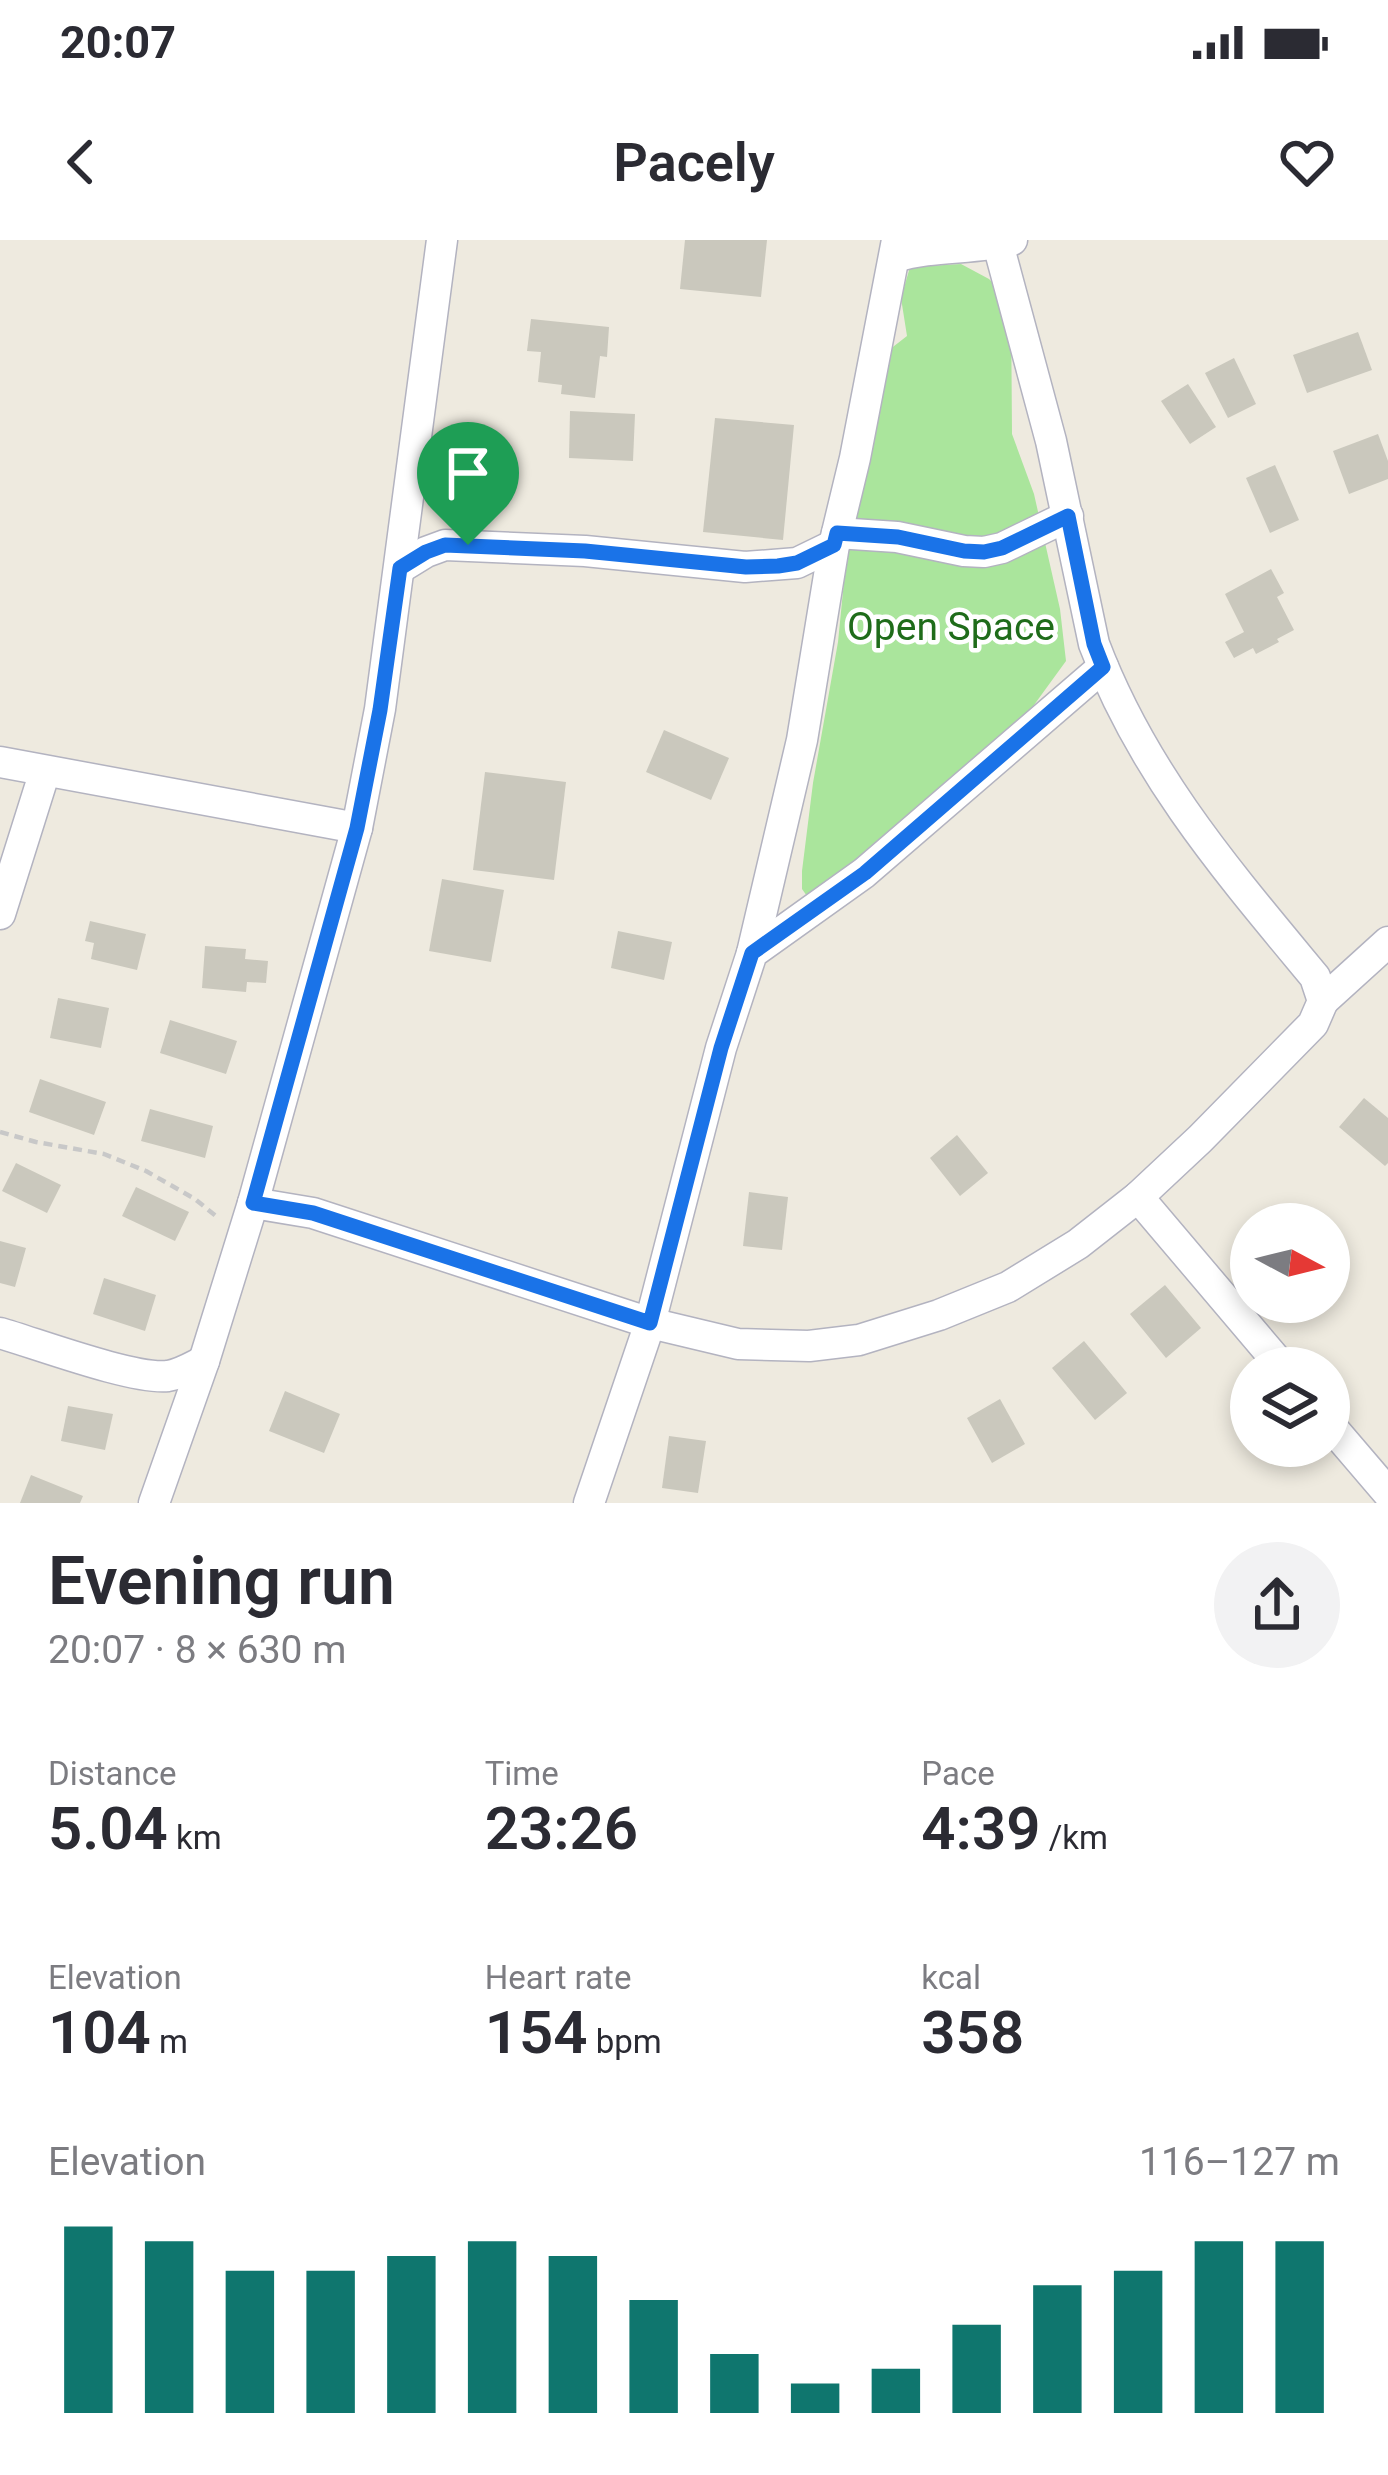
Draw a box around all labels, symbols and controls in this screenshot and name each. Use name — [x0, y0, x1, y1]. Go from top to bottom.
text: 20:07 — [60, 16, 176, 69]
icon: back — [48, 129, 114, 195]
icon: heart — [1274, 129, 1340, 195]
text: Pacely — [613, 131, 775, 194]
pin — [417, 422, 519, 545]
icon: arrive — [435, 440, 501, 506]
park label: Open Space — [847, 604, 1055, 650]
north arrow — [1230, 1203, 1350, 1323]
map controls — [1230, 1203, 1350, 1467]
button: layers — [1230, 1347, 1350, 1467]
button: share — [1214, 1542, 1340, 1668]
text: Evening run — [48, 1543, 395, 1620]
text: 20:07 · 8 × 630 m — [48, 1627, 346, 1673]
text: Distance — [48, 1754, 176, 1793]
text: Time — [485, 1754, 559, 1793]
text: Pace — [921, 1754, 995, 1793]
text: 5.04 — [48, 1793, 168, 1864]
text: 23:26 — [485, 1793, 638, 1864]
text: 4:39 — [921, 1793, 1041, 1864]
text: km — [168, 1818, 222, 1857]
text: /km — [1041, 1818, 1108, 1857]
text: Elevation — [48, 1958, 182, 1997]
text: Heart rate — [485, 1958, 631, 1997]
text: kcal — [921, 1958, 981, 1997]
text: 104 — [48, 1997, 151, 2068]
text: 154 — [485, 1997, 588, 2068]
text: 358 — [921, 1997, 1024, 2068]
text: m — [151, 2022, 188, 2061]
text: bpm — [588, 2022, 662, 2061]
text: Elevation — [48, 2139, 206, 2185]
text: 116–127 m — [1139, 2139, 1340, 2185]

